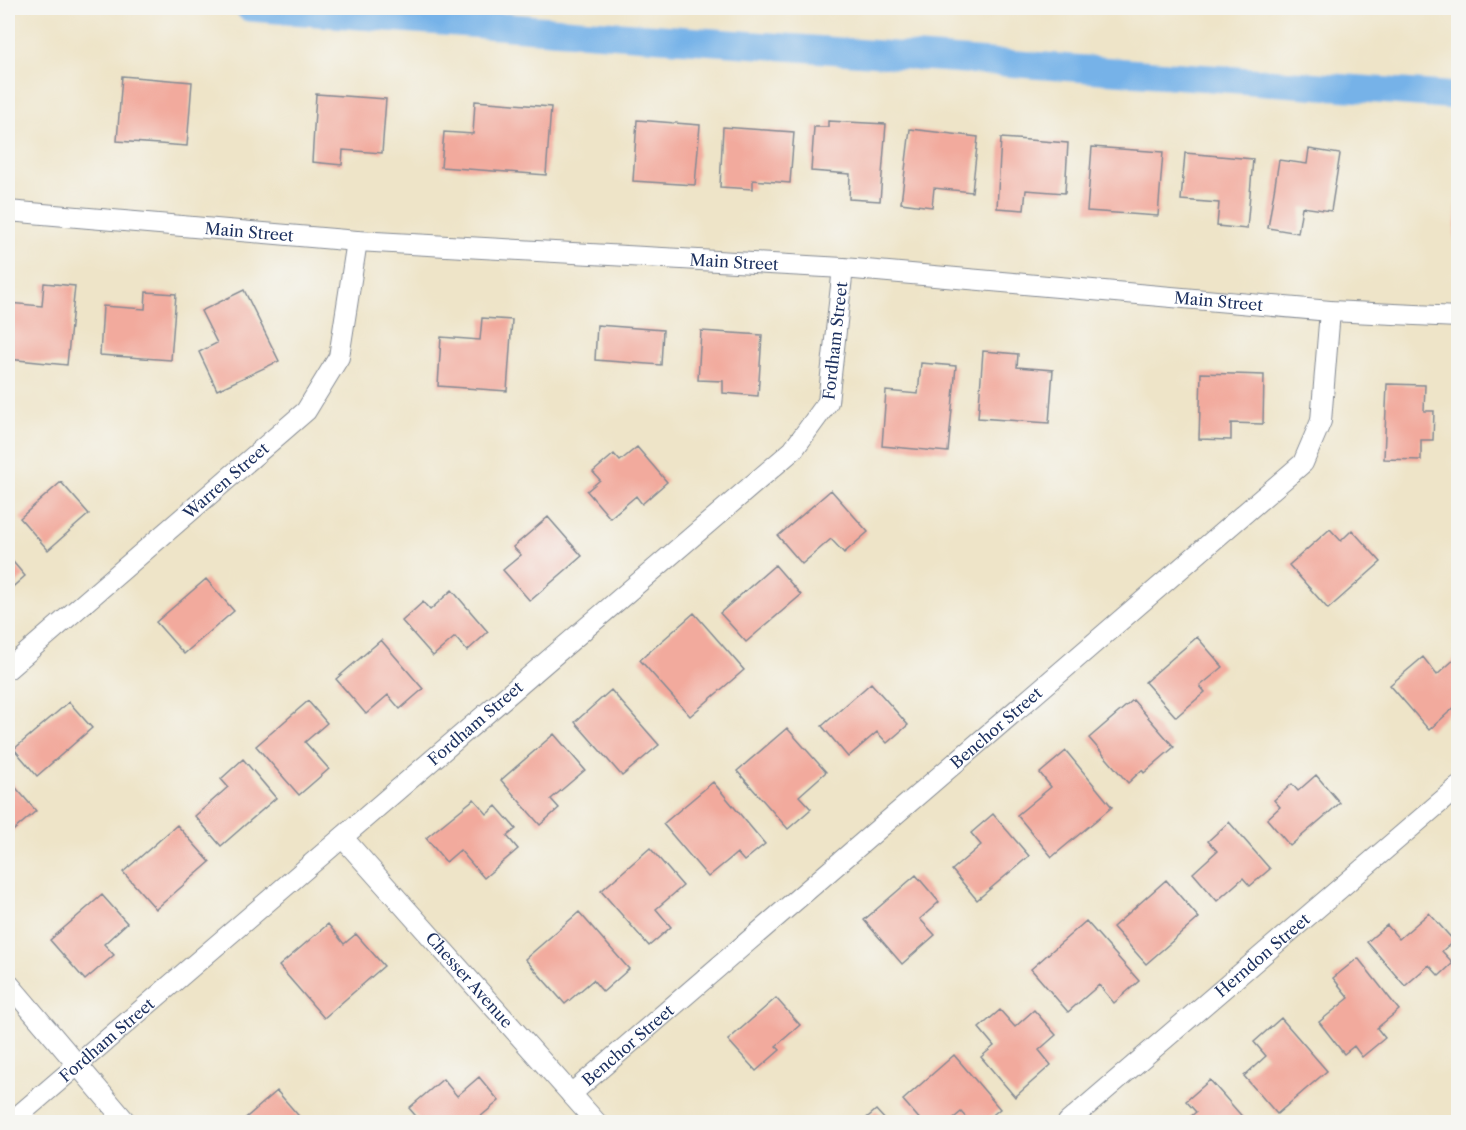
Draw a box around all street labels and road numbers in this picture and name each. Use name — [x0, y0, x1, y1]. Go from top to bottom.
street label: Main Street — [204, 218, 295, 246]
street label: Main Street — [689, 249, 779, 274]
street label: Fordham Street — [818, 280, 851, 401]
street label: Main Street — [1173, 287, 1264, 315]
street label: Warren Street — [178, 438, 273, 524]
street label: Fordham Street — [424, 677, 527, 769]
street label: Benchor Street — [946, 683, 1046, 773]
street label: Herndon Street — [1211, 909, 1314, 1001]
street label: Chesser Avenue — [422, 928, 517, 1032]
street label: Fordham Street — [55, 993, 158, 1086]
street label: Benchor Street — [578, 1000, 678, 1090]

